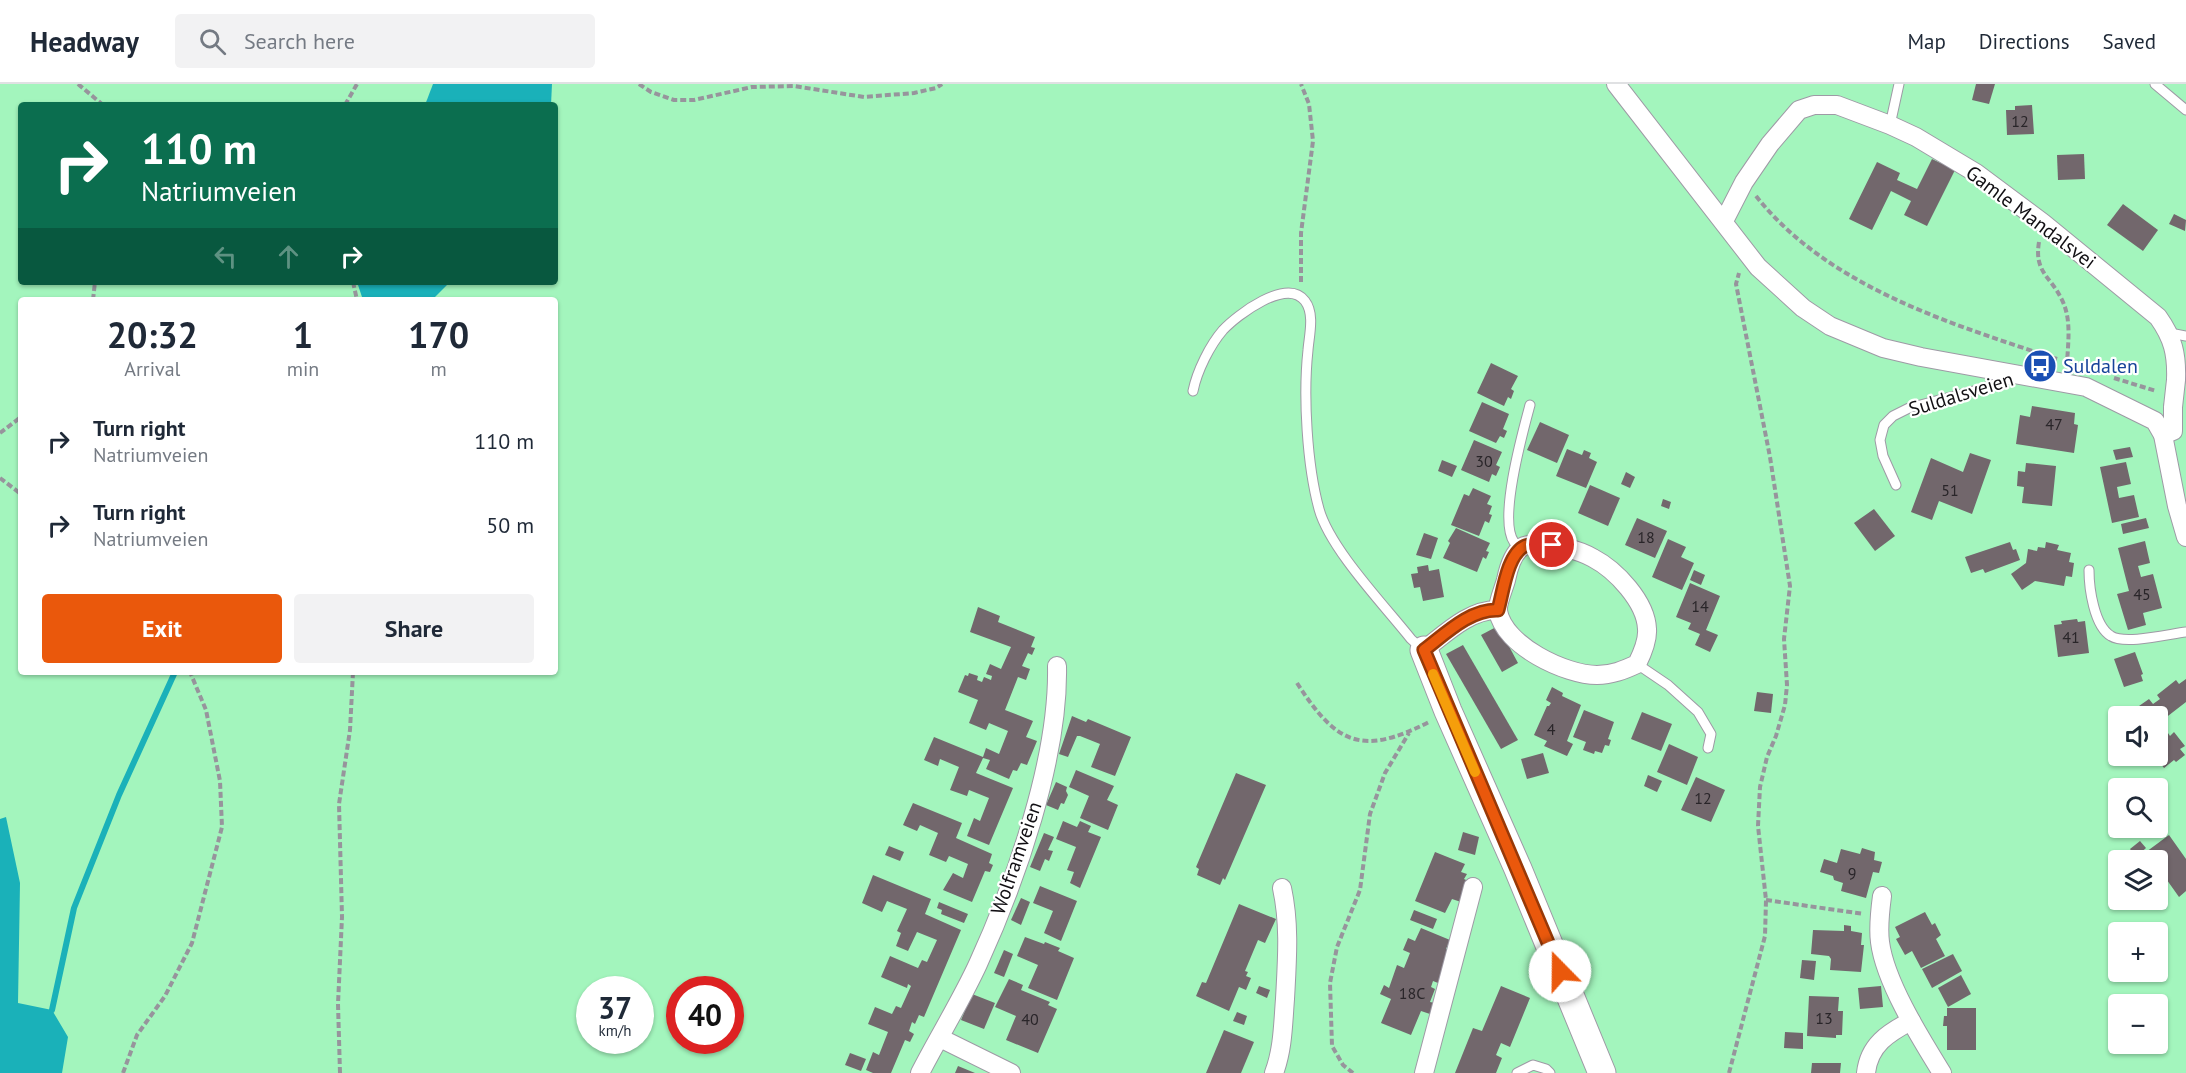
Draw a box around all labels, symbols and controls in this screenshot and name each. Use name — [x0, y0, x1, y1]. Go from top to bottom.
search box — [175, 14, 595, 68]
text: Headway — [30, 23, 139, 60]
icon: search — [196, 25, 229, 58]
text: Search here — [244, 27, 355, 55]
text: Map — [1907, 28, 1946, 55]
text: Directions — [1979, 28, 2070, 55]
text: Saved — [2103, 28, 2156, 55]
house number: 12 — [2011, 111, 2029, 131]
text: 110 m — [141, 121, 257, 176]
icon: right — [42, 126, 120, 204]
street label: Gamle Mandalsvei — [1961, 160, 2101, 274]
text: Natriumveien — [141, 174, 297, 208]
icon: left — [209, 240, 242, 273]
icon: ahead — [272, 240, 305, 273]
icon: right — [335, 240, 368, 273]
text: 20:32 — [107, 311, 198, 358]
text: 1 — [293, 311, 313, 358]
text: 170 — [408, 311, 469, 358]
bus stop icon: Suldalen — [2022, 348, 2058, 384]
place label: Suldalen — [2063, 353, 2138, 379]
text: Arrival — [124, 356, 180, 382]
text: min — [287, 356, 319, 382]
text: m — [431, 356, 447, 382]
street label: Suldalsveien — [1905, 366, 2017, 422]
text: Turn right — [93, 414, 185, 442]
house number: 47 — [2045, 414, 2063, 434]
icon: right — [42, 425, 75, 458]
text: 110 m — [474, 427, 534, 455]
text: Natriumveien — [93, 442, 208, 468]
house number: 30 — [1475, 451, 1493, 471]
house number: 51 — [1941, 480, 1959, 500]
text: Turn right — [93, 498, 185, 526]
icon: right — [42, 509, 75, 542]
text: 50 m — [486, 511, 534, 539]
pin — [1526, 519, 1577, 570]
text: Natriumveien — [93, 526, 208, 552]
house number: 18 — [1637, 527, 1655, 547]
icon: arrive — [1535, 528, 1568, 561]
house number: 45 — [2133, 584, 2151, 604]
button: Exit — [42, 594, 282, 663]
button: Share — [294, 594, 534, 663]
house number: 14 — [1691, 596, 1709, 616]
house number: 41 — [2062, 627, 2080, 647]
map controls — [2108, 706, 2168, 1054]
button: sound — [2108, 706, 2168, 766]
house number: 4 — [1547, 719, 1556, 739]
button: search — [2108, 778, 2168, 838]
house number: 12 — [1694, 788, 1712, 808]
street label: Wolframveien — [985, 798, 1047, 918]
button: layers — [2108, 850, 2168, 910]
house number: 9 — [1848, 863, 1856, 883]
button: + — [2108, 922, 2168, 982]
position arrow — [1528, 939, 1592, 1003]
speed limit sign: 40 — [666, 976, 744, 1054]
house number: 18C — [1399, 983, 1425, 1003]
text: 37 — [598, 988, 632, 1027]
button: − — [2108, 994, 2168, 1054]
house number: 13 — [1815, 1008, 1833, 1028]
house number: 40 — [1021, 1009, 1039, 1029]
text: km/h — [599, 1021, 631, 1040]

